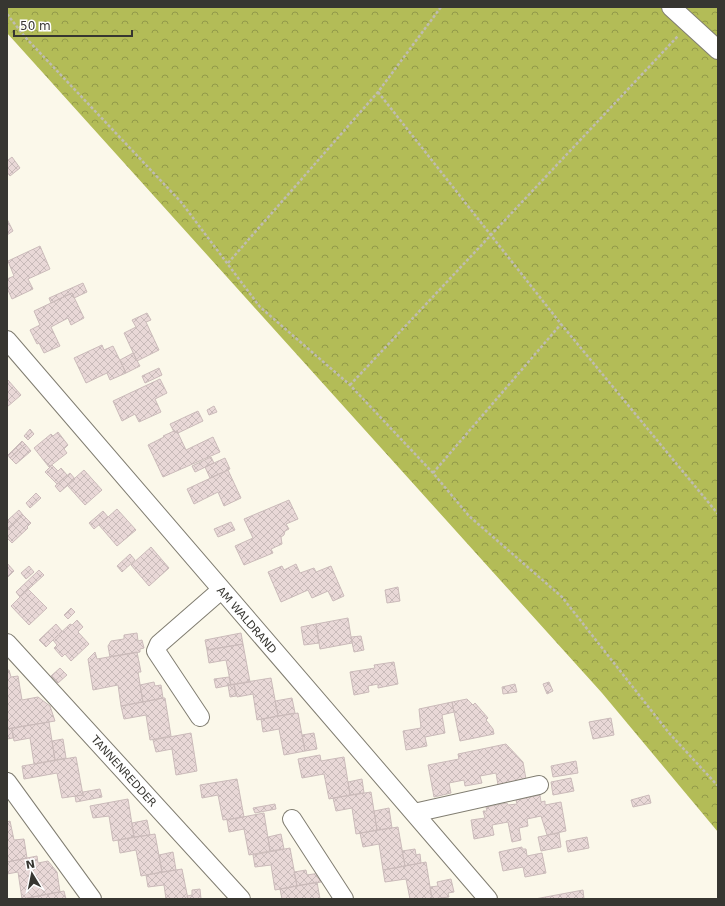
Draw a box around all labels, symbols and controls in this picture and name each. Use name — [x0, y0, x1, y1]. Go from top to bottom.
scale bar — [14, 12, 132, 38]
text: 50 m — [20, 19, 51, 33]
street label: AM WALDRAND — [214, 584, 279, 656]
street label: TANNENREDDER — [88, 732, 159, 810]
north arrow — [12, 854, 52, 894]
text: N — [25, 857, 36, 872]

